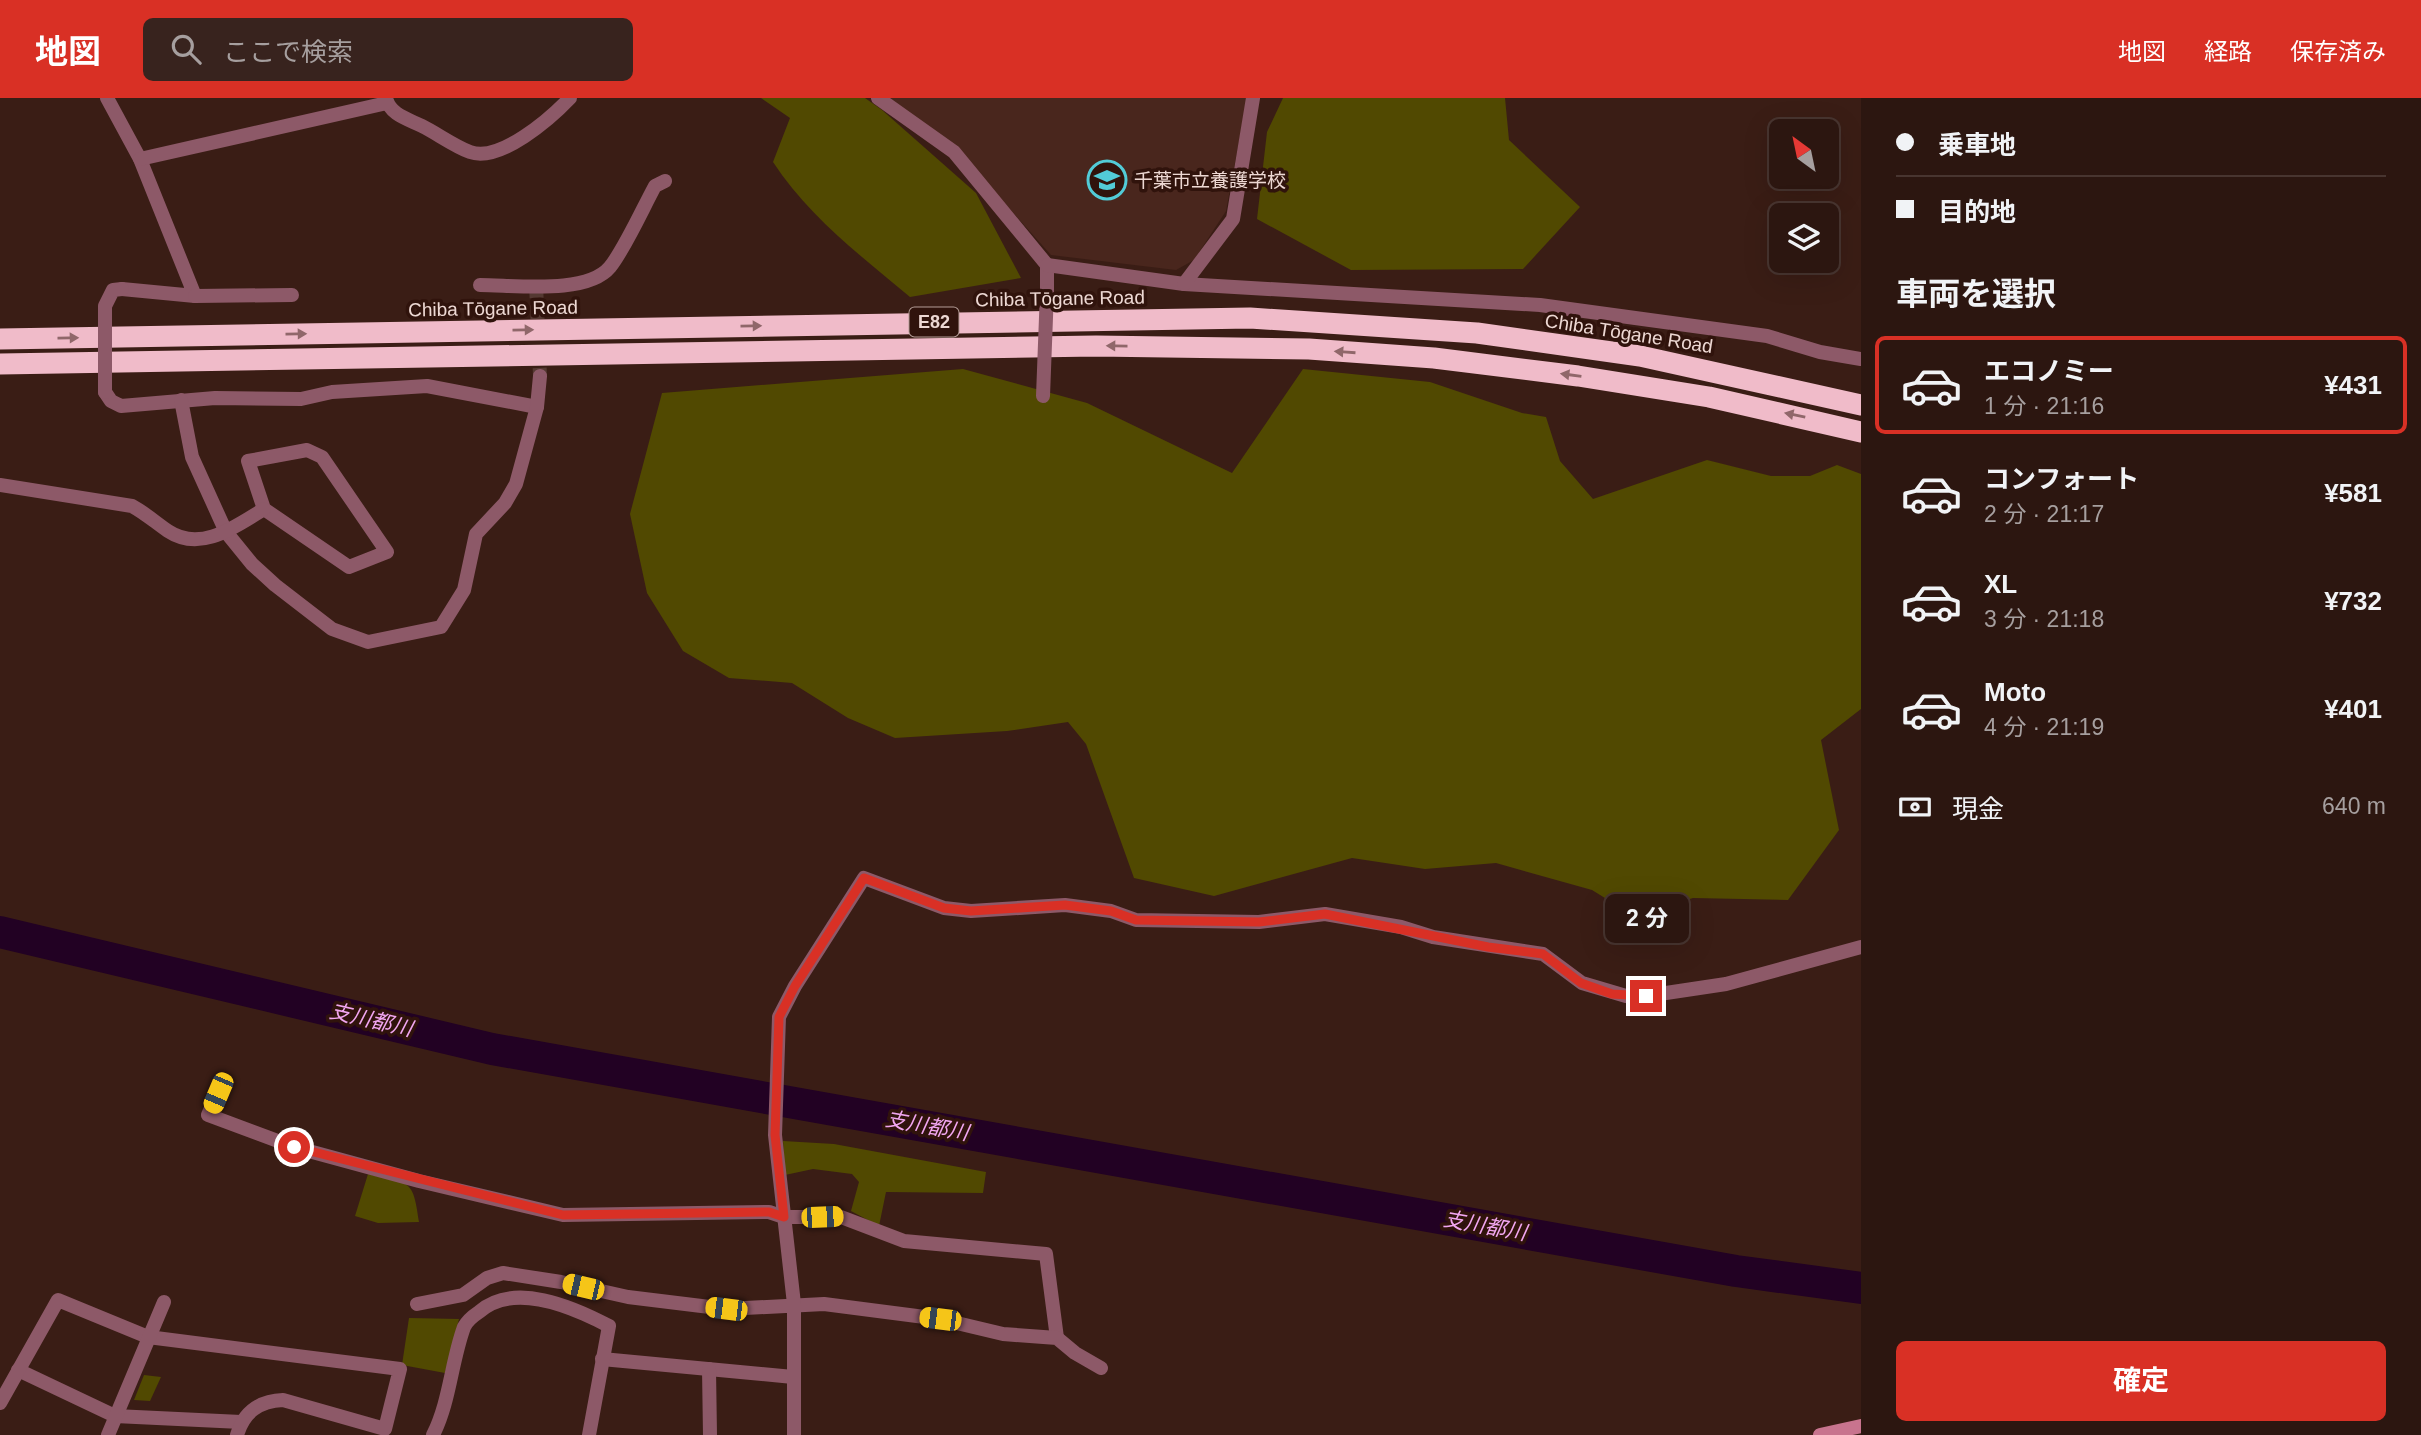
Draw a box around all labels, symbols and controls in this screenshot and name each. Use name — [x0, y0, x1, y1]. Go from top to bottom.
search box — [143, 18, 633, 81]
icon: search — [167, 30, 205, 68]
text: 地図 — [35, 33, 101, 70]
text: ここで検索 — [223, 37, 353, 67]
text: 地図 — [2118, 38, 2166, 65]
text: 経路 — [2204, 38, 2252, 65]
text: 保存済み — [2290, 38, 2386, 65]
north arrow — [1769, 119, 1839, 189]
map controls — [1769, 119, 1839, 273]
text: 乗車地 — [1938, 130, 2016, 160]
school or university icon: 千葉市立養護学校 — [1086, 159, 1128, 201]
place label: 千葉市立養護学校 — [1134, 170, 1286, 191]
text: 目的地 — [1938, 197, 2016, 227]
button: layers — [1769, 203, 1839, 273]
text: 車両を選択 — [1896, 276, 2056, 312]
street label: Chiba Tōgane Road — [975, 287, 1145, 310]
street label: Chiba Tōgane Road — [408, 297, 578, 320]
road number: E82 — [909, 308, 958, 336]
street label: Chiba Tōgane Road — [1543, 310, 1714, 357]
one-way arrow — [740, 320, 762, 331]
one-way arrow — [512, 324, 534, 336]
one-way arrow — [285, 328, 307, 340]
one-way arrow — [57, 332, 79, 343]
one-way arrow — [1106, 340, 1128, 352]
one-way arrow — [1334, 346, 1356, 357]
icon: car — [1900, 354, 1963, 417]
text: エコノミー — [1984, 356, 2114, 386]
one-way arrow — [1560, 370, 1582, 381]
text: ¥431 — [2324, 370, 2382, 400]
text: 1 分 · 21:16 — [1984, 393, 2104, 419]
one-way arrow — [1784, 410, 1806, 421]
icon: car — [1900, 462, 1963, 525]
text: コンフォート — [1984, 464, 2139, 494]
text: ¥581 — [2324, 478, 2382, 508]
text: 2 分 · 21:17 — [1984, 501, 2104, 527]
text: XL — [1984, 569, 2017, 599]
icon: car — [1900, 570, 1963, 633]
text: ¥732 — [2324, 586, 2382, 616]
text: 3 分 · 21:18 — [1984, 606, 2104, 632]
text: Moto — [1984, 677, 2046, 707]
icon: car — [1900, 678, 1963, 741]
text: ¥401 — [2324, 694, 2382, 724]
text: 4 分 · 21:19 — [1984, 714, 2104, 740]
icon: cash — [1896, 788, 1934, 826]
text: 640 m — [2322, 793, 2386, 819]
text: 現金 — [1952, 794, 2004, 824]
callout: 2 分 — [1604, 894, 1688, 944]
text: 2 分 — [1626, 905, 1668, 931]
route end — [1630, 980, 1662, 1012]
water label: 支川都川 — [328, 999, 417, 1041]
car — [201, 1070, 236, 1116]
water label: 支川都川 — [884, 1107, 972, 1144]
route start — [278, 1131, 310, 1163]
car — [801, 1206, 844, 1228]
water label: 支川都川 — [1442, 1207, 1530, 1244]
car — [561, 1272, 606, 1302]
car — [704, 1296, 749, 1322]
car — [918, 1306, 963, 1332]
button: 確定 — [1896, 1341, 2386, 1421]

